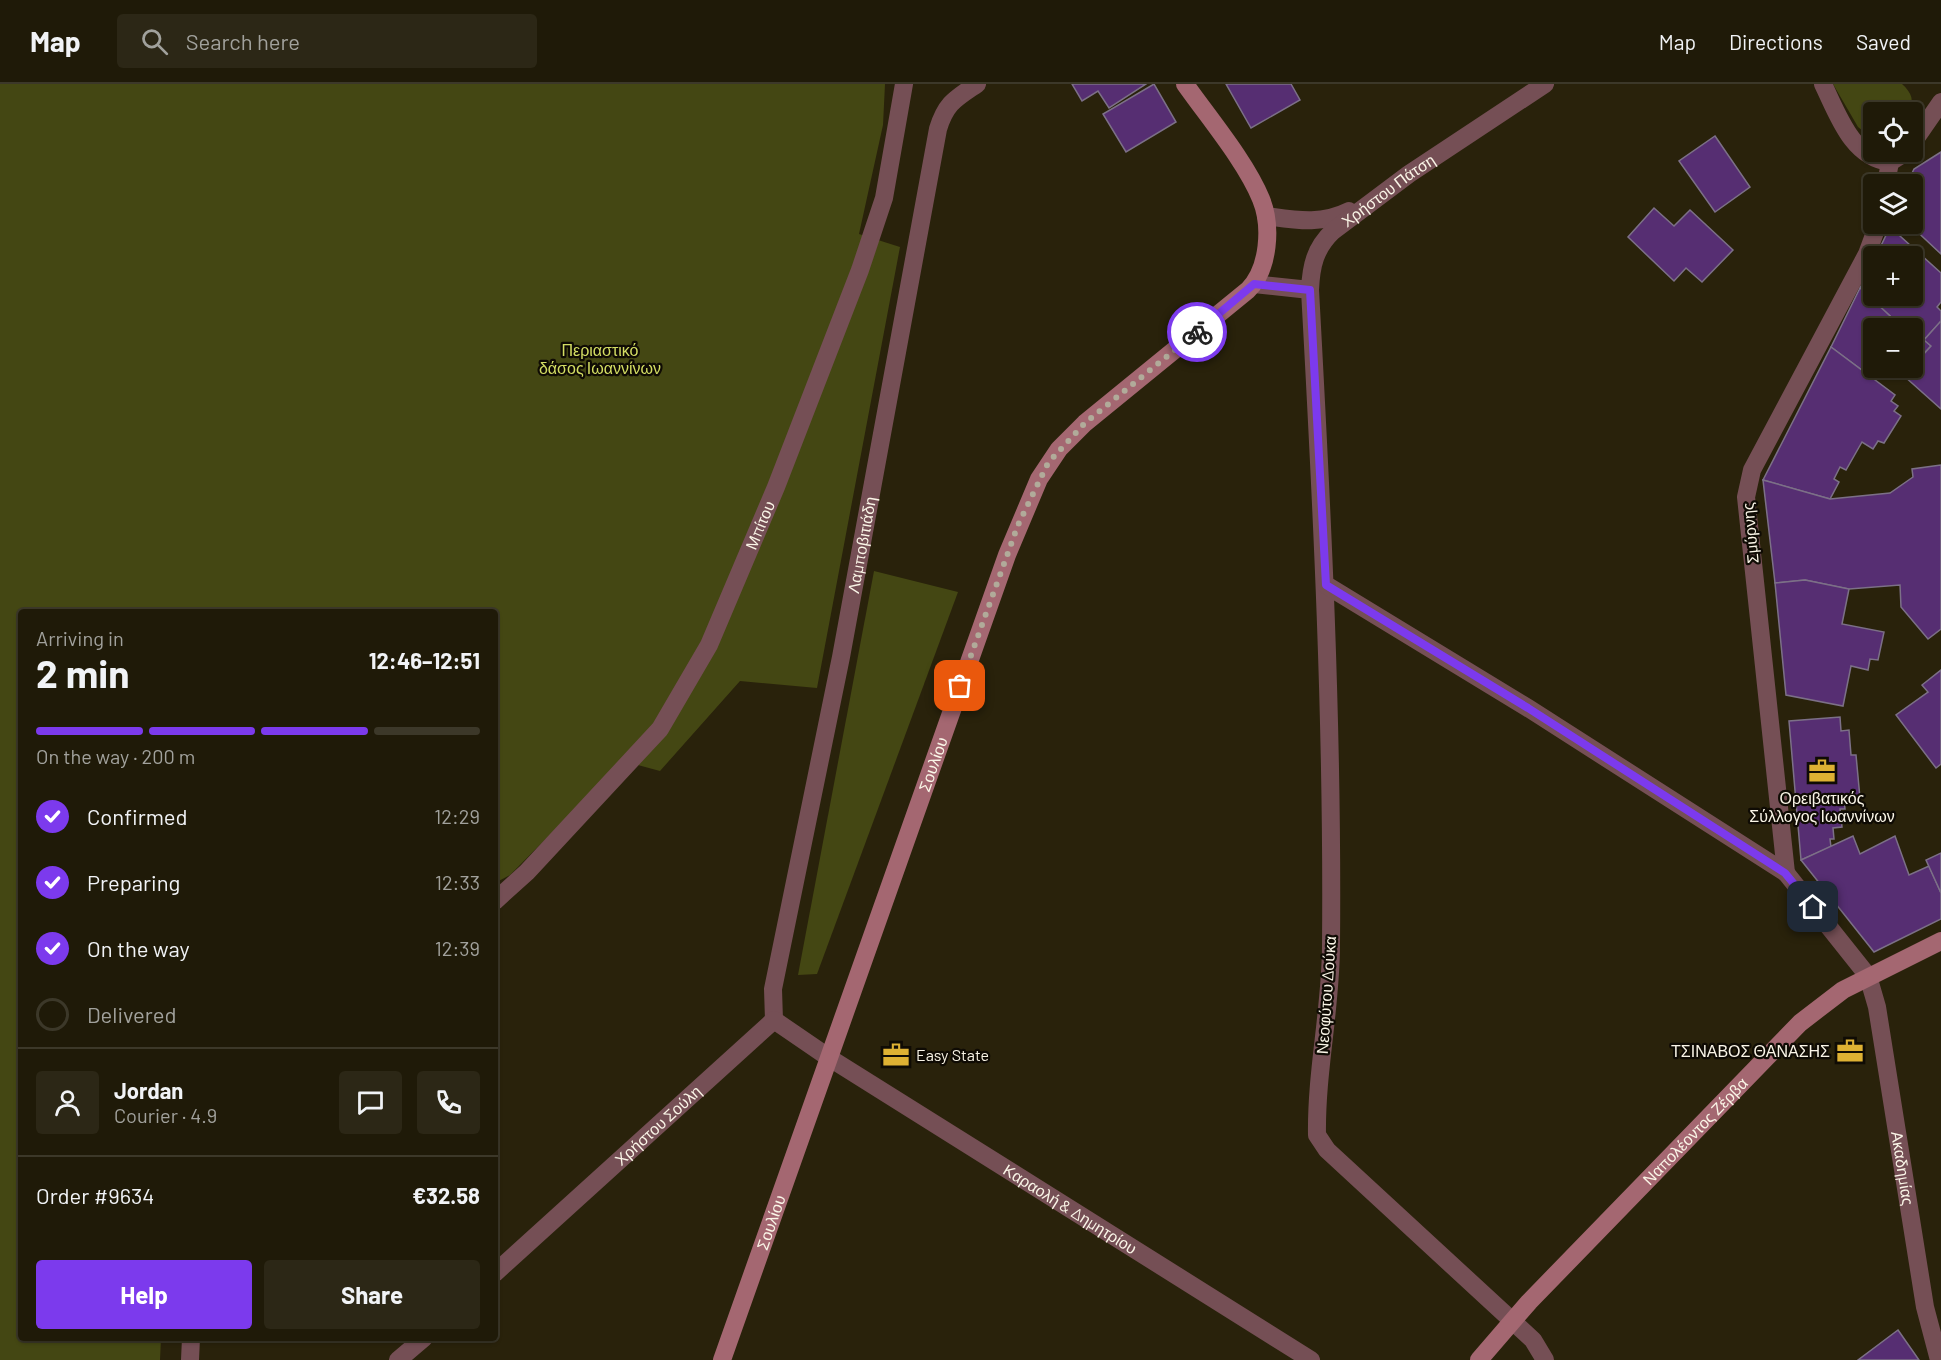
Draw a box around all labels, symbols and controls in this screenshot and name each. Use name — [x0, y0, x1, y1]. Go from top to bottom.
search box — [117, 14, 537, 68]
text: Map — [30, 24, 81, 58]
icon: search — [138, 25, 171, 58]
text: Search here — [186, 28, 300, 54]
text: Map — [1659, 29, 1696, 54]
text: Directions — [1729, 29, 1823, 54]
text: Saved — [1856, 29, 1911, 54]
map controls — [1863, 102, 1923, 378]
button: locate — [1863, 102, 1923, 162]
street label: Χρήστου Πάτση — [1337, 150, 1438, 230]
button: layers — [1863, 174, 1923, 234]
button: + — [1863, 246, 1923, 306]
courier — [1167, 302, 1227, 362]
icon: bike — [1181, 316, 1214, 349]
button: − — [1863, 318, 1923, 378]
park label: Περιαστικό δάσος Ιωαννίνων — [539, 340, 661, 377]
street label: Λαμποβιτιάδη — [843, 495, 879, 594]
street label: Μπίτου — [741, 498, 778, 552]
street label: Σμύρνης — [1737, 502, 1762, 564]
text: Arriving in — [36, 626, 124, 650]
text: 12:46–12:51 — [369, 647, 480, 673]
text: 2 min — [36, 649, 129, 696]
pin — [934, 660, 985, 711]
icon: bag — [943, 669, 976, 702]
street label: Σουλίου — [914, 734, 951, 794]
text: On the way · 200 m — [36, 744, 195, 768]
office icon: Ορειβατικός Σύλλογος Ιωαννίνων — [1807, 756, 1837, 786]
place label: Ορειβατικός Σύλλογος Ιωαννίνων — [1749, 788, 1895, 825]
icon: check — [36, 800, 69, 833]
text: Confirmed — [87, 803, 187, 829]
text: 12:29 — [434, 804, 480, 828]
icon: check — [36, 866, 69, 899]
text: Preparing — [87, 869, 180, 895]
text: 12:33 — [435, 870, 480, 894]
pin — [1787, 881, 1838, 932]
icon: home — [1796, 890, 1829, 923]
icon: check — [36, 932, 69, 965]
text: On the way — [87, 935, 190, 961]
street label: Νεοφύτου Δούκα — [1312, 935, 1339, 1055]
text: 12:39 — [435, 936, 480, 960]
text: Delivered — [87, 1001, 176, 1027]
office icon: ΤΣΙΝΑΒΟΣ ΘΑΝΑΣΗΣ — [1835, 1036, 1865, 1066]
office icon: Easy State — [881, 1040, 911, 1070]
place label: ΤΣΙΝΑΒΟΣ ΘΑΝΑΣΗΣ — [1671, 1041, 1830, 1060]
place label: Easy State — [916, 1045, 989, 1064]
button: person — [36, 1071, 99, 1134]
button: chat — [339, 1071, 402, 1134]
button: phone — [417, 1071, 480, 1134]
street label: Ναπολέοντος Ζέρβα — [1638, 1073, 1751, 1188]
text: Jordan — [114, 1077, 183, 1103]
street label: Χρήστου Σούλη — [611, 1081, 705, 1169]
text: Courier · 4.9 — [114, 1103, 217, 1127]
street label: Ακαδημίας — [1888, 1130, 1919, 1207]
street label: Καραολή & Δημητρίου — [1000, 1160, 1141, 1257]
text: Order #9634 — [36, 1182, 154, 1208]
text: €32.58 — [412, 1182, 480, 1208]
street label: Σουλίου — [752, 1192, 789, 1252]
button: Help — [36, 1260, 252, 1329]
button: Share — [264, 1260, 480, 1329]

